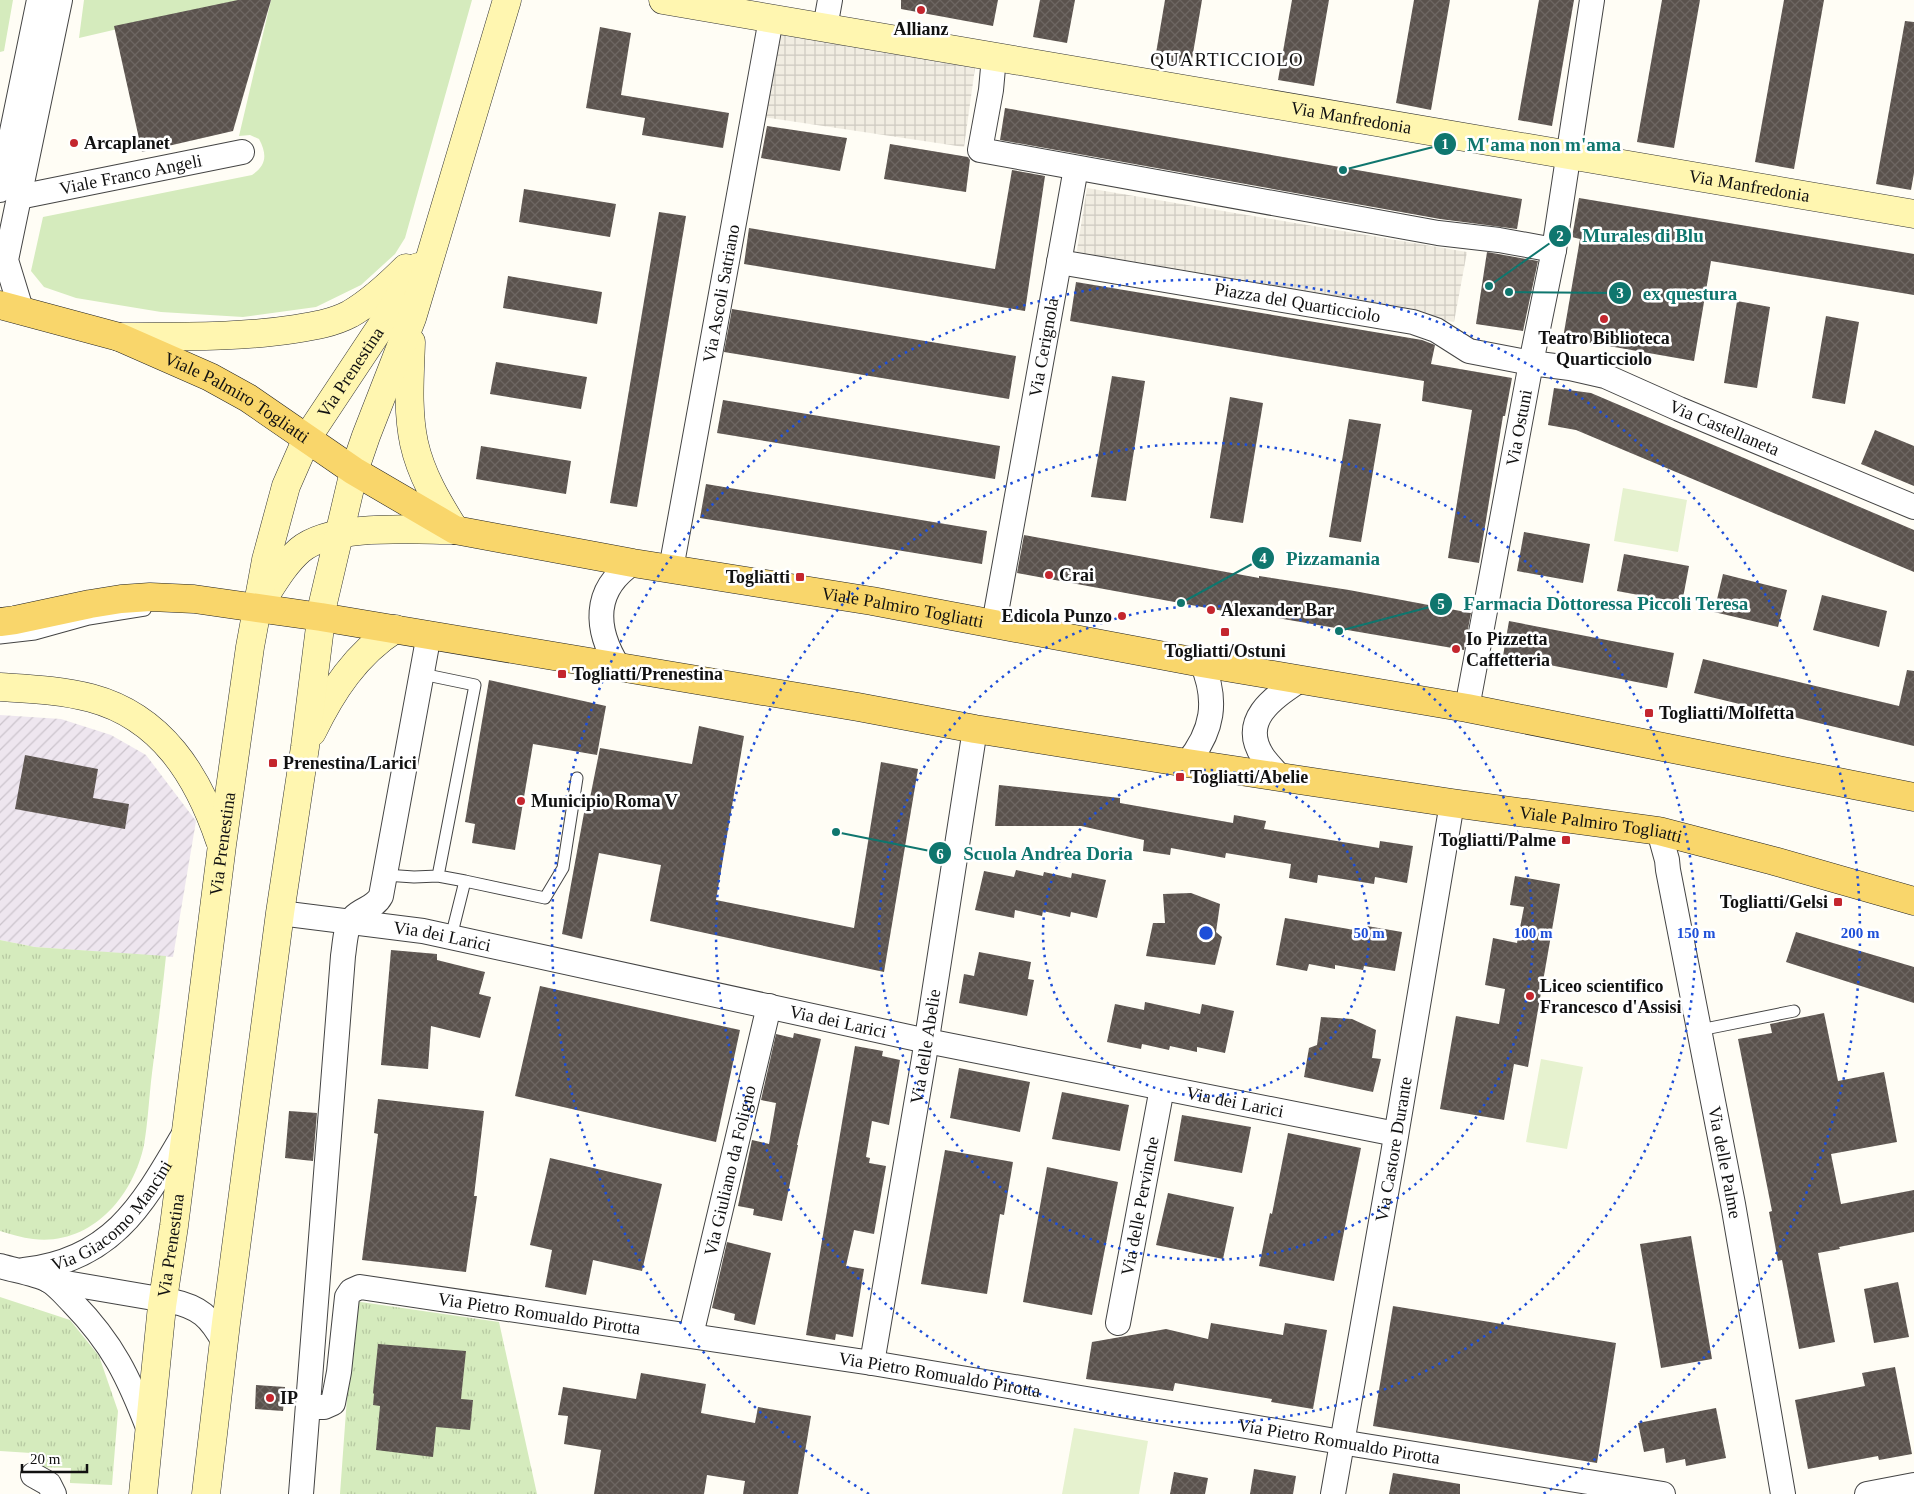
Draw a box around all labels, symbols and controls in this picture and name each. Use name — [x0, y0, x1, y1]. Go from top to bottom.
marker: Allianz — [915, 4, 927, 16]
place label: Allianz — [893, 19, 949, 39]
district label: QUARTICCIOLO — [1150, 49, 1304, 70]
street label: Via Manfredonia — [1289, 98, 1413, 138]
callout: M'ama non m'ama — [1432, 127, 1632, 161]
place label: Arcaplanet — [84, 133, 170, 153]
text: M'ama non m'ama — [1467, 134, 1622, 155]
text: 1 — [1441, 136, 1449, 152]
marker: Arcaplanet — [68, 137, 80, 149]
street label: Viale Franco Angeli — [58, 150, 204, 199]
street label: Via Manfredonia — [1687, 166, 1811, 206]
callout: Murales di Blu — [1547, 219, 1713, 253]
street label: Via Ascoli Satriano — [699, 223, 743, 364]
text: Murales di Blu — [1582, 225, 1704, 246]
text: 2 — [1556, 228, 1564, 244]
callout: ex questura — [1607, 276, 1747, 310]
street label: Piazza del Quarticciolo — [1213, 279, 1382, 326]
text: ex questura — [1643, 283, 1738, 304]
text: 3 — [1616, 285, 1624, 301]
street label: Via Cerignola — [1025, 296, 1062, 399]
marker: Teatro Biblioteca Quarticciolo — [1598, 313, 1610, 325]
street label: Via Prenestina — [313, 323, 388, 422]
place label: Teatro Biblioteca Quarticciolo — [1538, 328, 1670, 369]
street label: Viale Palmiro Togliatti — [161, 348, 313, 447]
street label: Via Ostuni — [1502, 388, 1536, 468]
street label: Via Castellaneta — [1666, 396, 1782, 460]
callout: Pizzamania — [1251, 541, 1390, 575]
text: Pizzamania — [1286, 548, 1380, 569]
text: 4 — [1259, 550, 1267, 566]
place label: Crai — [1059, 565, 1094, 585]
place label: Togliatti — [726, 567, 790, 587]
marker: Crai — [1043, 569, 1055, 581]
marker: Togliatti — [794, 571, 806, 583]
street label: Viale Palmiro Togliatti — [820, 583, 985, 632]
callout: Farmacia Dottoressa Piccoli Teresa — [1429, 587, 1759, 621]
text: Farmacia Dottoressa Piccoli Teresa — [1464, 593, 1749, 614]
text: 5 — [1437, 596, 1445, 612]
place label: Alexander Bar — [1221, 600, 1334, 620]
marker: Alexander Bar — [1205, 604, 1217, 616]
place label: Edicola Punzo — [1001, 606, 1112, 626]
marker: Edicola Punzo — [1116, 610, 1128, 622]
marker: Togliatti/Ostuni — [1219, 626, 1231, 638]
place label: Io Pizzetta Caffetteria — [1466, 629, 1550, 670]
place label: Togliatti/Ostuni — [1164, 641, 1286, 661]
marker: Io Pizzetta Caffetteria — [1450, 643, 1462, 655]
place label: Togliatti/Prenestina — [572, 664, 723, 684]
marker: Togliatti/Prenestina — [556, 668, 568, 680]
place label: Togliatti/Molfetta — [1659, 703, 1794, 723]
marker: Togliatti/Molfetta — [1643, 707, 1655, 719]
place label: Prenestina/Larici — [283, 753, 417, 773]
marker: Prenestina/Larici — [267, 757, 279, 769]
place label: Togliatti/Abelie — [1190, 767, 1308, 787]
marker: Togliatti/Abelie — [1174, 771, 1186, 783]
street label: Via Prenestina — [206, 791, 239, 897]
place label: Municipio Roma V — [531, 791, 678, 811]
marker: Municipio Roma V — [515, 795, 527, 807]
street label: Viale Palmiro Togliatti — [1518, 802, 1684, 847]
place label: Togliatti/Palme — [1439, 830, 1556, 850]
marker: Togliatti/Palme — [1560, 834, 1572, 846]
callout: Scuola Andrea Doria — [928, 836, 1143, 870]
text: Scuola Andrea Doria — [963, 843, 1133, 864]
text: 6 — [936, 846, 944, 862]
place label: Togliatti/Gelsi — [1720, 892, 1828, 912]
marker: Togliatti/Gelsi — [1832, 896, 1844, 908]
street label: Via dei Larici — [392, 917, 493, 956]
centre of rings — [1197, 924, 1215, 942]
text: 50 m — [1353, 925, 1385, 941]
text: 100 m — [1514, 925, 1553, 941]
text: 150 m — [1677, 925, 1716, 941]
text: 200 m — [1841, 925, 1880, 941]
place label: Liceo scientifico Francesco d'Assisi — [1540, 976, 1682, 1017]
street label: Via delle Abelie — [906, 988, 945, 1105]
marker: Liceo scientifico Francesco d'Assisi — [1524, 990, 1536, 1002]
street label: Via dei Larici — [788, 1001, 889, 1042]
street label: Via Castore Durante — [1371, 1075, 1416, 1223]
street label: Via Giuliano da Foligno — [700, 1083, 760, 1258]
street label: Via dei Larici — [1185, 1083, 1286, 1122]
street label: Via delle Palme — [1704, 1105, 1745, 1220]
street label: Via delle Pervinche — [1117, 1135, 1163, 1277]
street label: Via Giacomo Mancini — [49, 1157, 176, 1275]
street label: Via Prenestina — [153, 1193, 188, 1299]
street label: Via Pietro Romualdo Pirotta — [436, 1289, 642, 1339]
street label: Via Pietro Romualdo Pirotta — [837, 1348, 1042, 1401]
place label: IP — [280, 1388, 298, 1408]
marker: IP — [264, 1392, 276, 1404]
street label: Via Pietro Romualdo Pirotta — [1236, 1415, 1441, 1468]
scale bar — [22, 1442, 88, 1474]
text: 20 m — [30, 1451, 61, 1467]

